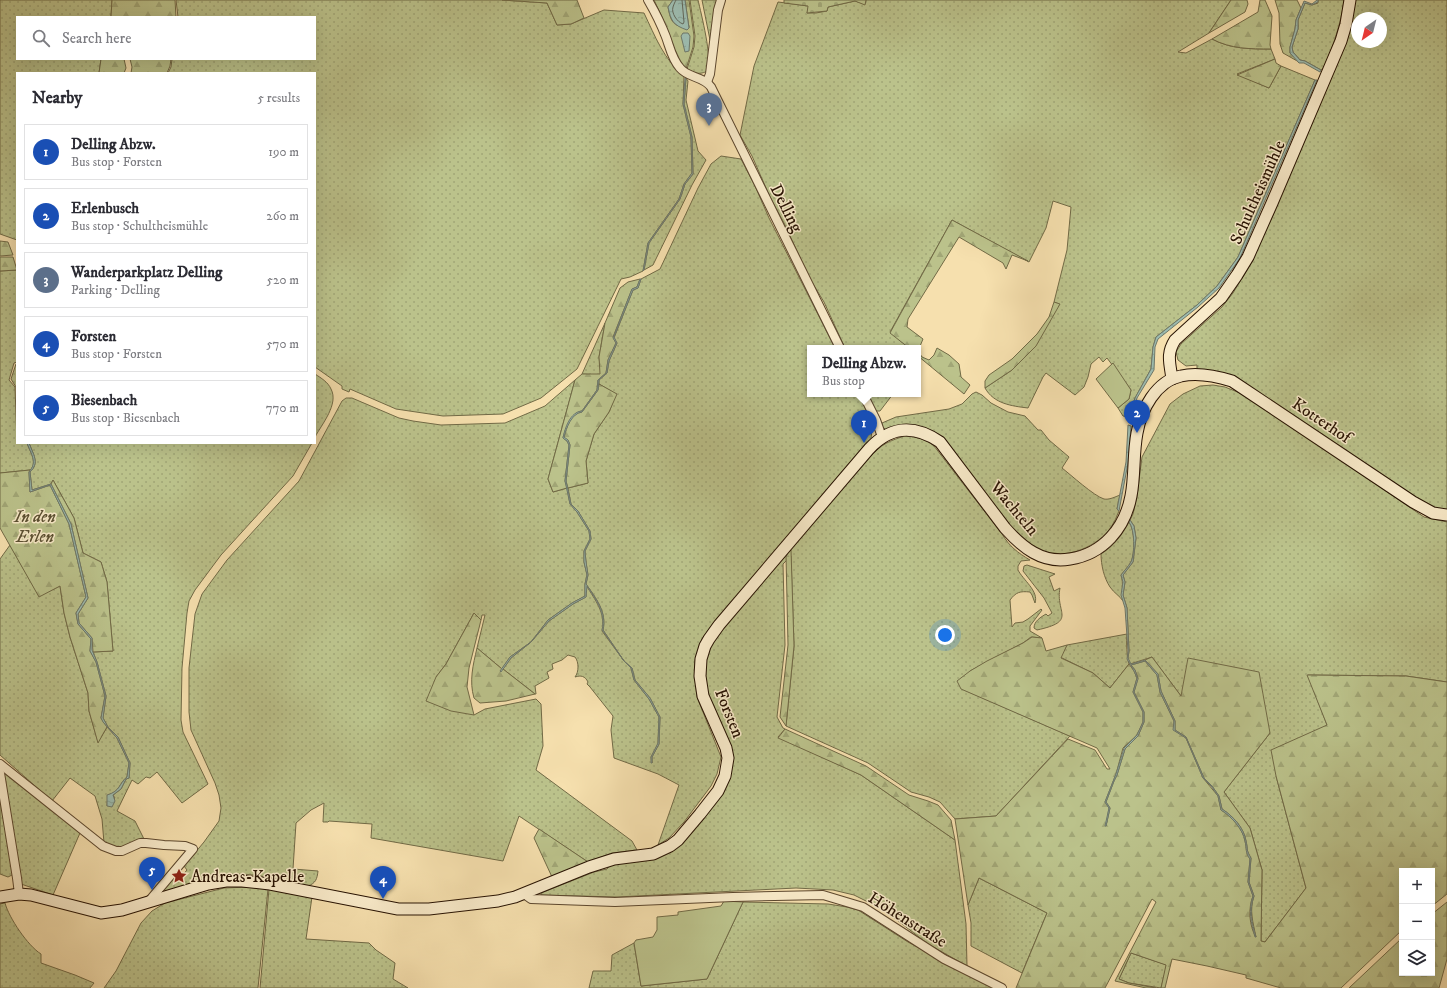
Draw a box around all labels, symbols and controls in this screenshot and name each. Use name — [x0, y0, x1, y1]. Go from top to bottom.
north arrow — [1351, 12, 1387, 48]
search box — [16, 16, 316, 60]
icon: search — [30, 27, 52, 49]
text: Search here — [62, 29, 131, 48]
text: Nearby — [32, 87, 82, 109]
text: 5 results — [258, 90, 300, 106]
pin: 3 — [696, 93, 722, 126]
text: Delling Abzw. — [71, 135, 156, 154]
street label: Schultheismühle — [1225, 137, 1291, 248]
text: 1 — [44, 144, 48, 160]
text: 190 m — [268, 144, 299, 160]
text: Bus stop · Forsten — [71, 154, 162, 170]
street label: Delling — [765, 181, 808, 237]
text: Erlenbusch — [71, 199, 139, 218]
text: 2 — [43, 208, 49, 224]
text: 260 m — [266, 208, 299, 224]
text: Bus stop · Schultheismühle — [71, 218, 208, 234]
text: Wanderparkplatz Delling — [71, 263, 222, 282]
text: 3 — [44, 272, 48, 288]
text: 520 m — [267, 272, 299, 288]
text: Parking · Delling — [71, 282, 160, 298]
text: Forsten — [71, 327, 116, 346]
text: 4 — [42, 336, 50, 352]
text: 570 m — [266, 336, 299, 352]
popup — [807, 345, 921, 397]
text: Bus stop · Forsten — [71, 346, 162, 362]
text: Delling Abzw. — [822, 354, 906, 373]
text: Bus stop — [822, 373, 865, 389]
text: Biesenbach — [71, 391, 137, 410]
street label: Kotterhof — [1288, 393, 1357, 450]
text: 5 — [43, 400, 49, 416]
text: 770 m — [266, 400, 299, 416]
pin: 2 — [1124, 400, 1150, 433]
text: Bus stop · Biesenbach — [71, 410, 180, 426]
pin: 1 — [851, 410, 877, 443]
street label: Wachteln — [984, 476, 1043, 540]
park label: In den Erlen — [13, 506, 56, 548]
your location — [935, 625, 955, 645]
street label: Forsten — [709, 685, 749, 741]
pin: 5 — [139, 857, 165, 890]
place label: Andreas-Kapelle — [191, 866, 304, 888]
pin: 4 — [370, 866, 396, 899]
place icon: Andreas-Kapelle — [170, 867, 188, 885]
map controls — [1399, 868, 1435, 976]
button: + — [1399, 868, 1435, 904]
street label: Höhenstraße — [864, 887, 951, 953]
button: − — [1399, 904, 1435, 940]
button: layers — [1399, 940, 1435, 976]

